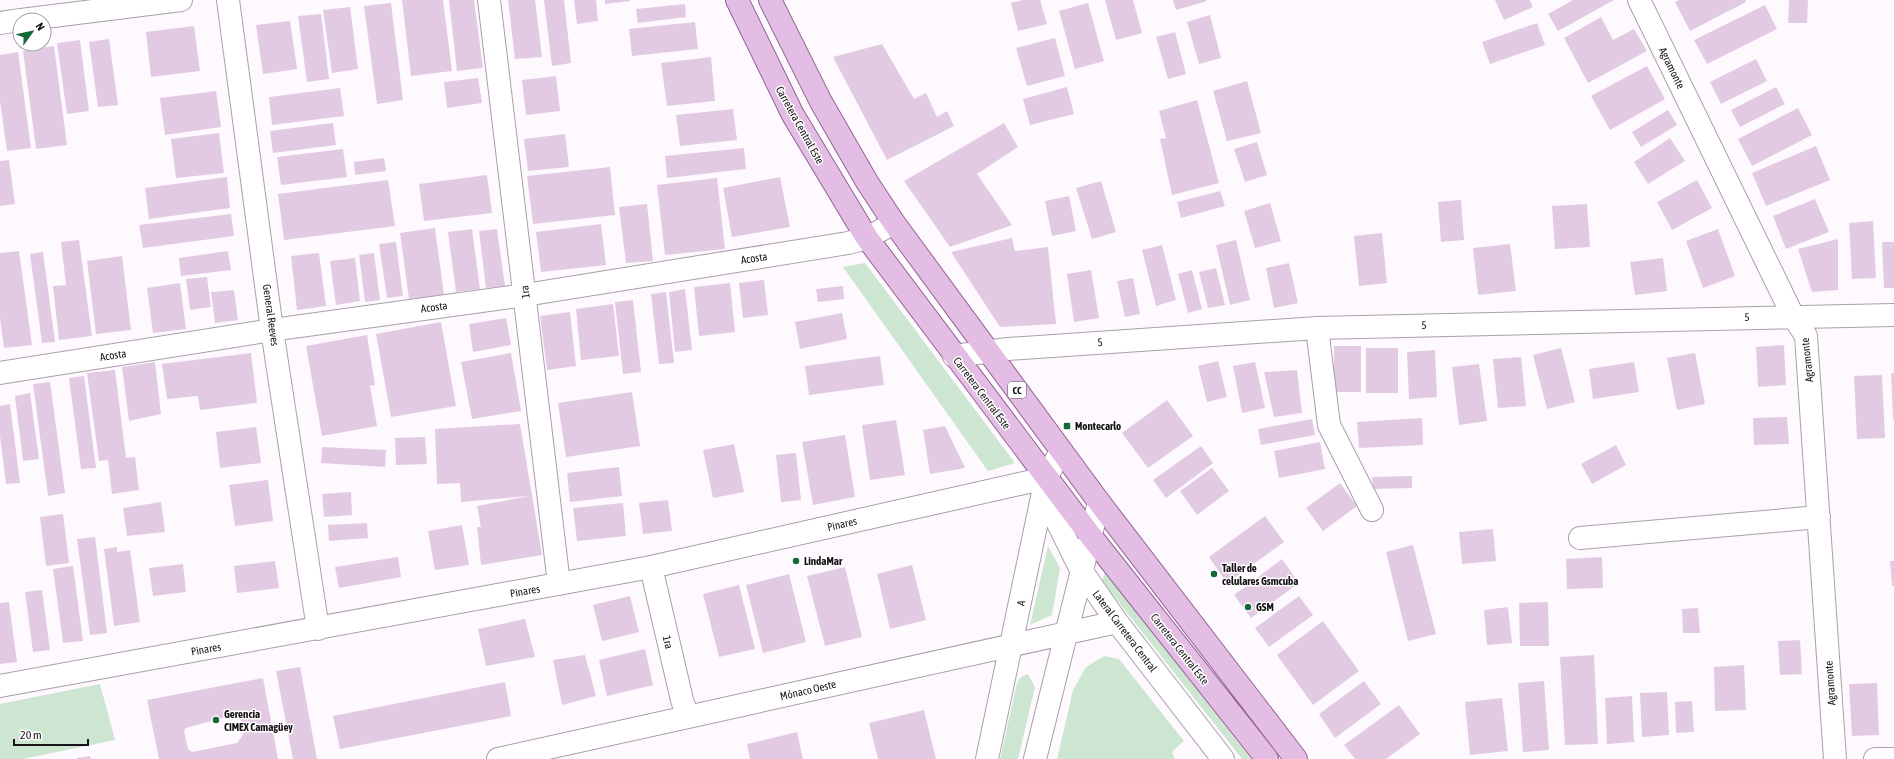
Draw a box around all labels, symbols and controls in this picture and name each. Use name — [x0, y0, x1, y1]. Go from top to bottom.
north arrow — [12, 12, 52, 52]
text: N — [34, 21, 47, 33]
street label: Agramonte — [1657, 45, 1687, 91]
street label: Carretera Central Este — [774, 84, 826, 166]
street label: Acosta — [740, 250, 768, 266]
street label: General Reeves — [261, 283, 281, 347]
street label: 1ra — [518, 285, 532, 299]
street label: Acosta — [420, 299, 448, 315]
street label: 5 — [1744, 311, 1750, 323]
street label: 5 — [1421, 319, 1427, 331]
street label: 5 — [1097, 336, 1103, 348]
street label: Agramonte — [1799, 337, 1815, 383]
street label: Acosta — [99, 347, 127, 363]
street label: Carretera Central Este — [951, 355, 1013, 431]
road number: CC — [1008, 382, 1026, 398]
place label: Montecarlo — [1075, 420, 1121, 432]
marker: Montecarlo — [1062, 421, 1072, 431]
street label: Pinares — [826, 515, 858, 533]
place label: LindaMar — [804, 555, 843, 567]
marker: LindaMar — [791, 556, 801, 566]
place label: Taller de celulares Gsmcuba — [1222, 562, 1298, 587]
marker: Taller de celulares Gsmcuba — [1209, 569, 1219, 579]
street label: Pinares — [509, 582, 541, 600]
street label: Lateral Carretera Central — [1090, 588, 1160, 674]
street label: A — [1015, 599, 1028, 607]
place label: GSM — [1256, 601, 1274, 613]
marker: GSM — [1243, 602, 1253, 612]
street label: Carretera Central Este — [1149, 611, 1211, 687]
street label: 1ra — [661, 634, 675, 650]
street label: Pinares — [190, 640, 222, 658]
street label: Agramonte — [1822, 660, 1838, 706]
street label: Mónaco Oeste — [779, 678, 837, 702]
place label: Gerencia CIMEX Camagüey — [224, 708, 293, 733]
marker: Gerencia CIMEX Camagüey — [211, 715, 221, 725]
scale bar — [14, 721, 88, 747]
text: 20 m — [20, 728, 42, 742]

